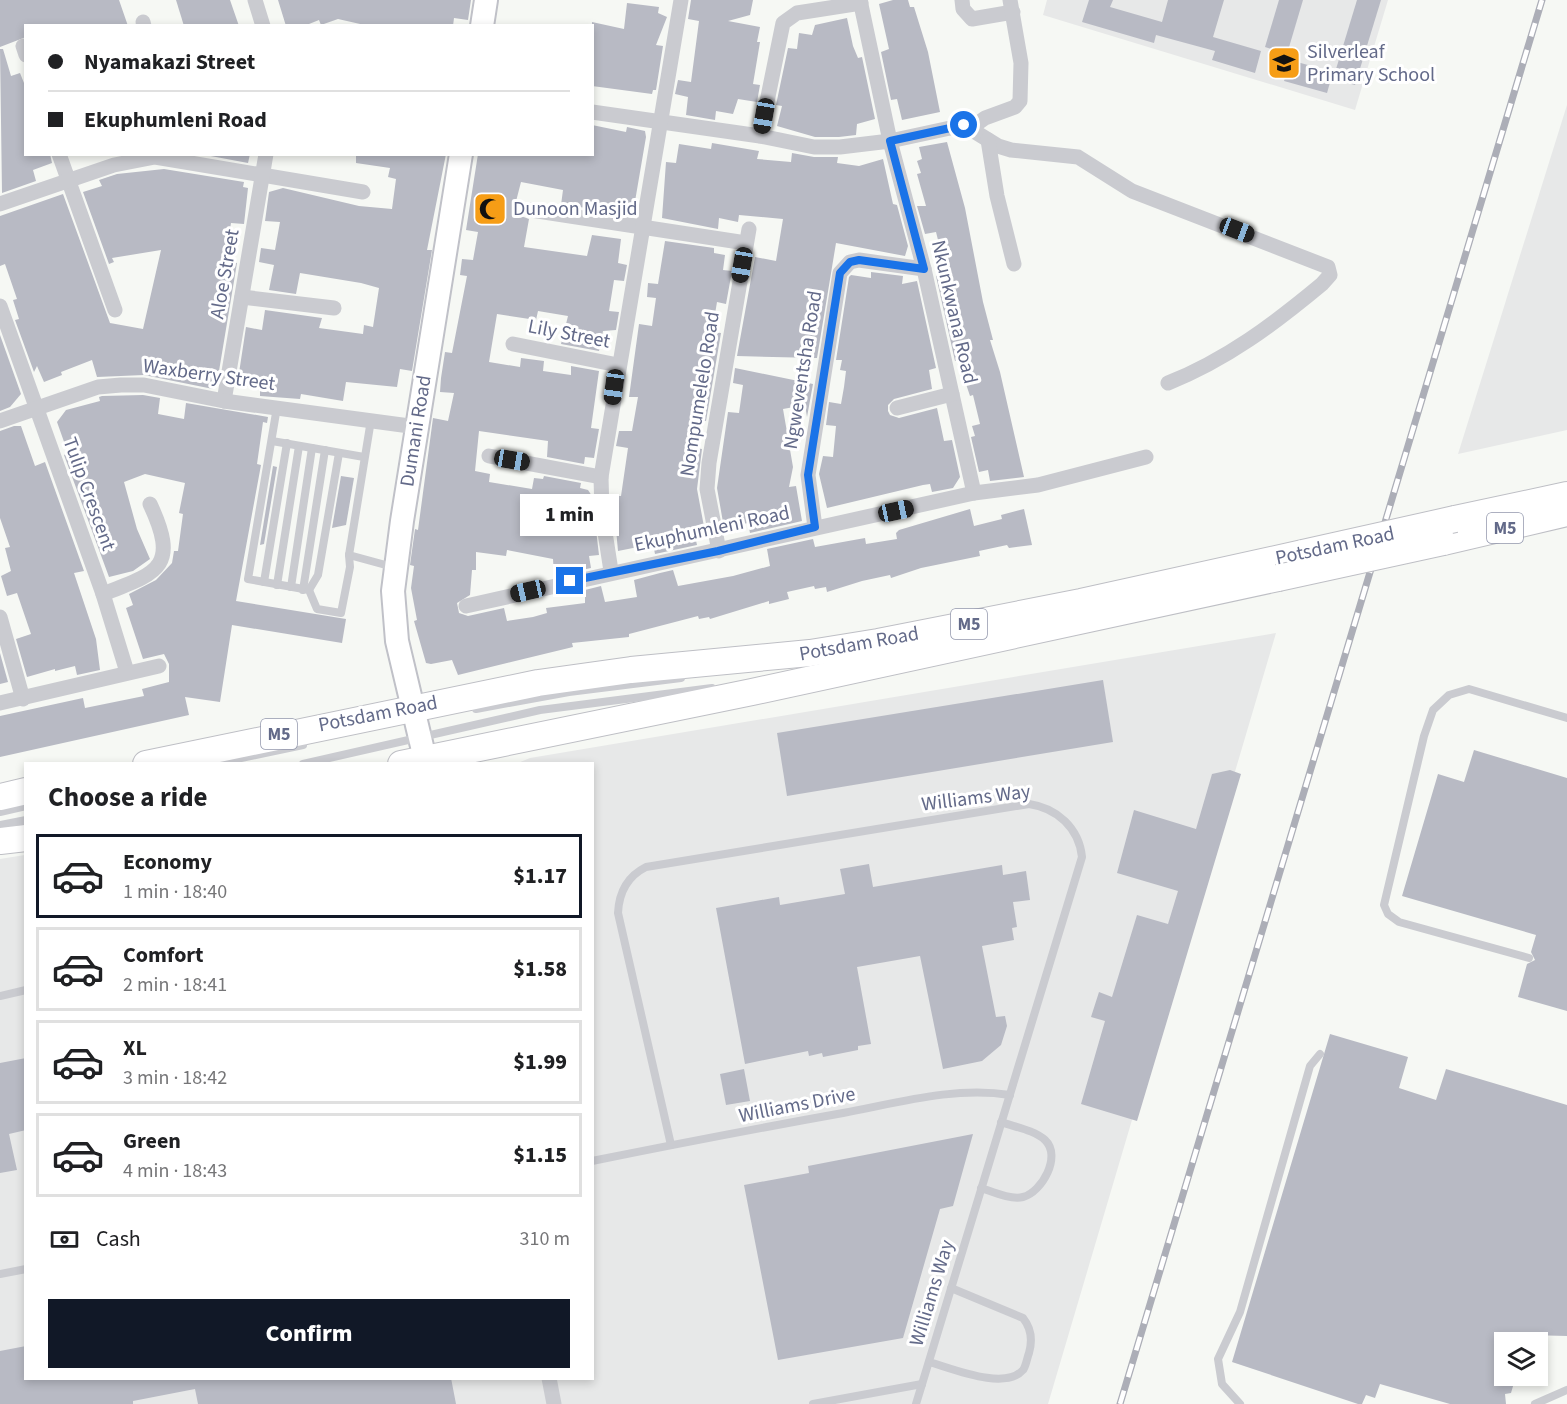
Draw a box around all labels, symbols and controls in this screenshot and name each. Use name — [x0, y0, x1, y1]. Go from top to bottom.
place label: Silverleaf Primary School — [1307, 38, 1435, 89]
school or university icon: Silverleaf Primary School — [1266, 45, 1302, 81]
text: Nyamakazi Street — [84, 46, 255, 78]
car — [752, 97, 776, 135]
text: Ekuphumleni Road — [84, 104, 267, 136]
route start — [950, 111, 977, 138]
mosque icon: Dunoon Masjid — [472, 191, 508, 227]
place label: Dunoon Masjid — [513, 195, 638, 223]
car — [1217, 215, 1257, 245]
street label: Aloe Street — [203, 227, 247, 321]
street label: Nkunkwana Road — [924, 237, 984, 387]
car — [730, 246, 754, 284]
street label: Ngweventsha Road — [777, 289, 829, 451]
street label: Nompumelelo Road — [673, 309, 727, 479]
street label: Lily Street — [525, 312, 613, 356]
street label: Waxberry Street — [141, 352, 277, 398]
car — [603, 368, 625, 406]
street label: Dumani Road — [393, 373, 439, 489]
street label: Tulip Crescent — [56, 433, 123, 555]
car — [493, 448, 531, 472]
callout: 1 min — [520, 494, 620, 536]
car — [877, 498, 915, 524]
street label: Ekuphumleni Road — [632, 499, 792, 559]
text: 1 min — [545, 501, 594, 529]
road number: M5 — [1487, 513, 1523, 543]
street label: Potsdam Road — [1273, 520, 1397, 572]
route end — [556, 567, 583, 594]
car — [508, 578, 548, 604]
road number: M5 — [951, 609, 987, 639]
street label: Potsdam Road — [797, 620, 921, 668]
street label: Potsdam Road — [316, 689, 440, 739]
road number: M5 — [261, 719, 297, 749]
street label: Williams Way — [920, 777, 1033, 819]
text: Choose a ride — [48, 778, 208, 817]
text: Economy — [123, 846, 212, 878]
icon: car — [51, 849, 105, 903]
text: $1.17 — [513, 860, 567, 892]
text: 1 min · 18:40 — [123, 878, 227, 906]
text: Comfort — [123, 939, 204, 971]
icon: car — [51, 942, 105, 996]
text: $1.58 — [513, 953, 567, 985]
text: 2 min · 18:41 — [123, 971, 227, 999]
text: XL — [123, 1032, 147, 1064]
icon: car — [51, 1035, 105, 1089]
text: $1.99 — [513, 1046, 567, 1078]
text: 3 min · 18:42 — [123, 1064, 227, 1092]
street label: Williams Drive — [736, 1080, 858, 1130]
text: Green — [123, 1125, 181, 1157]
icon: car — [51, 1128, 105, 1182]
text: $1.15 — [513, 1139, 567, 1171]
text: 4 min · 18:43 — [123, 1157, 227, 1185]
icon: cash — [48, 1223, 81, 1256]
text: Cash — [96, 1223, 141, 1255]
text: 310 m — [520, 1225, 570, 1253]
street label: Williams Way — [903, 1236, 962, 1350]
button: Confirm — [48, 1299, 570, 1368]
map controls — [1494, 1332, 1548, 1386]
button: layers — [1494, 1332, 1548, 1386]

